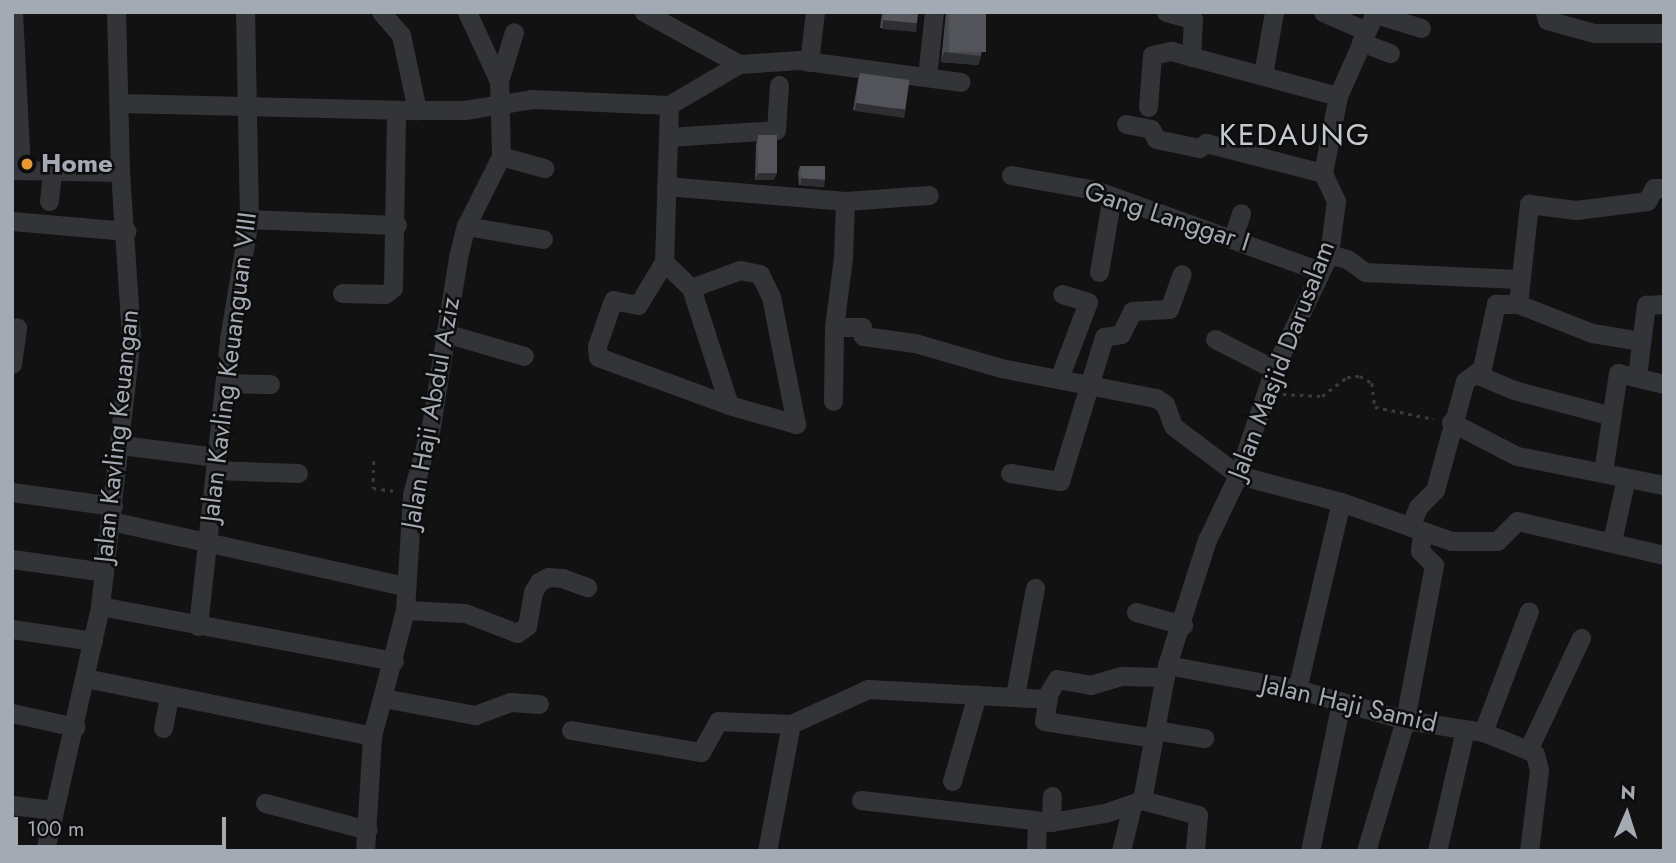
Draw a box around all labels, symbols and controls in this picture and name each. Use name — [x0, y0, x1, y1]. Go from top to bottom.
district label: KEDAUNG — [1220, 117, 1370, 153]
place label: Home — [41, 148, 113, 180]
marker: Home — [19, 156, 35, 172]
street label: Gang Langgar I — [1080, 176, 1254, 258]
street label: Jalan Kavling Keuanguan VIII — [195, 210, 263, 524]
street label: Jalan Masjid Darusalam — [1222, 236, 1342, 484]
street label: Jalan Haji Abdul Aziz — [395, 295, 467, 531]
street label: Jalan Kavling Keuangan — [88, 308, 146, 564]
street label: Jalan Haji Samid — [1258, 669, 1440, 739]
north arrow — [1592, 779, 1662, 849]
text: N — [1620, 779, 1636, 806]
scale bar — [18, 804, 229, 848]
text: 100 m — [27, 814, 84, 844]

